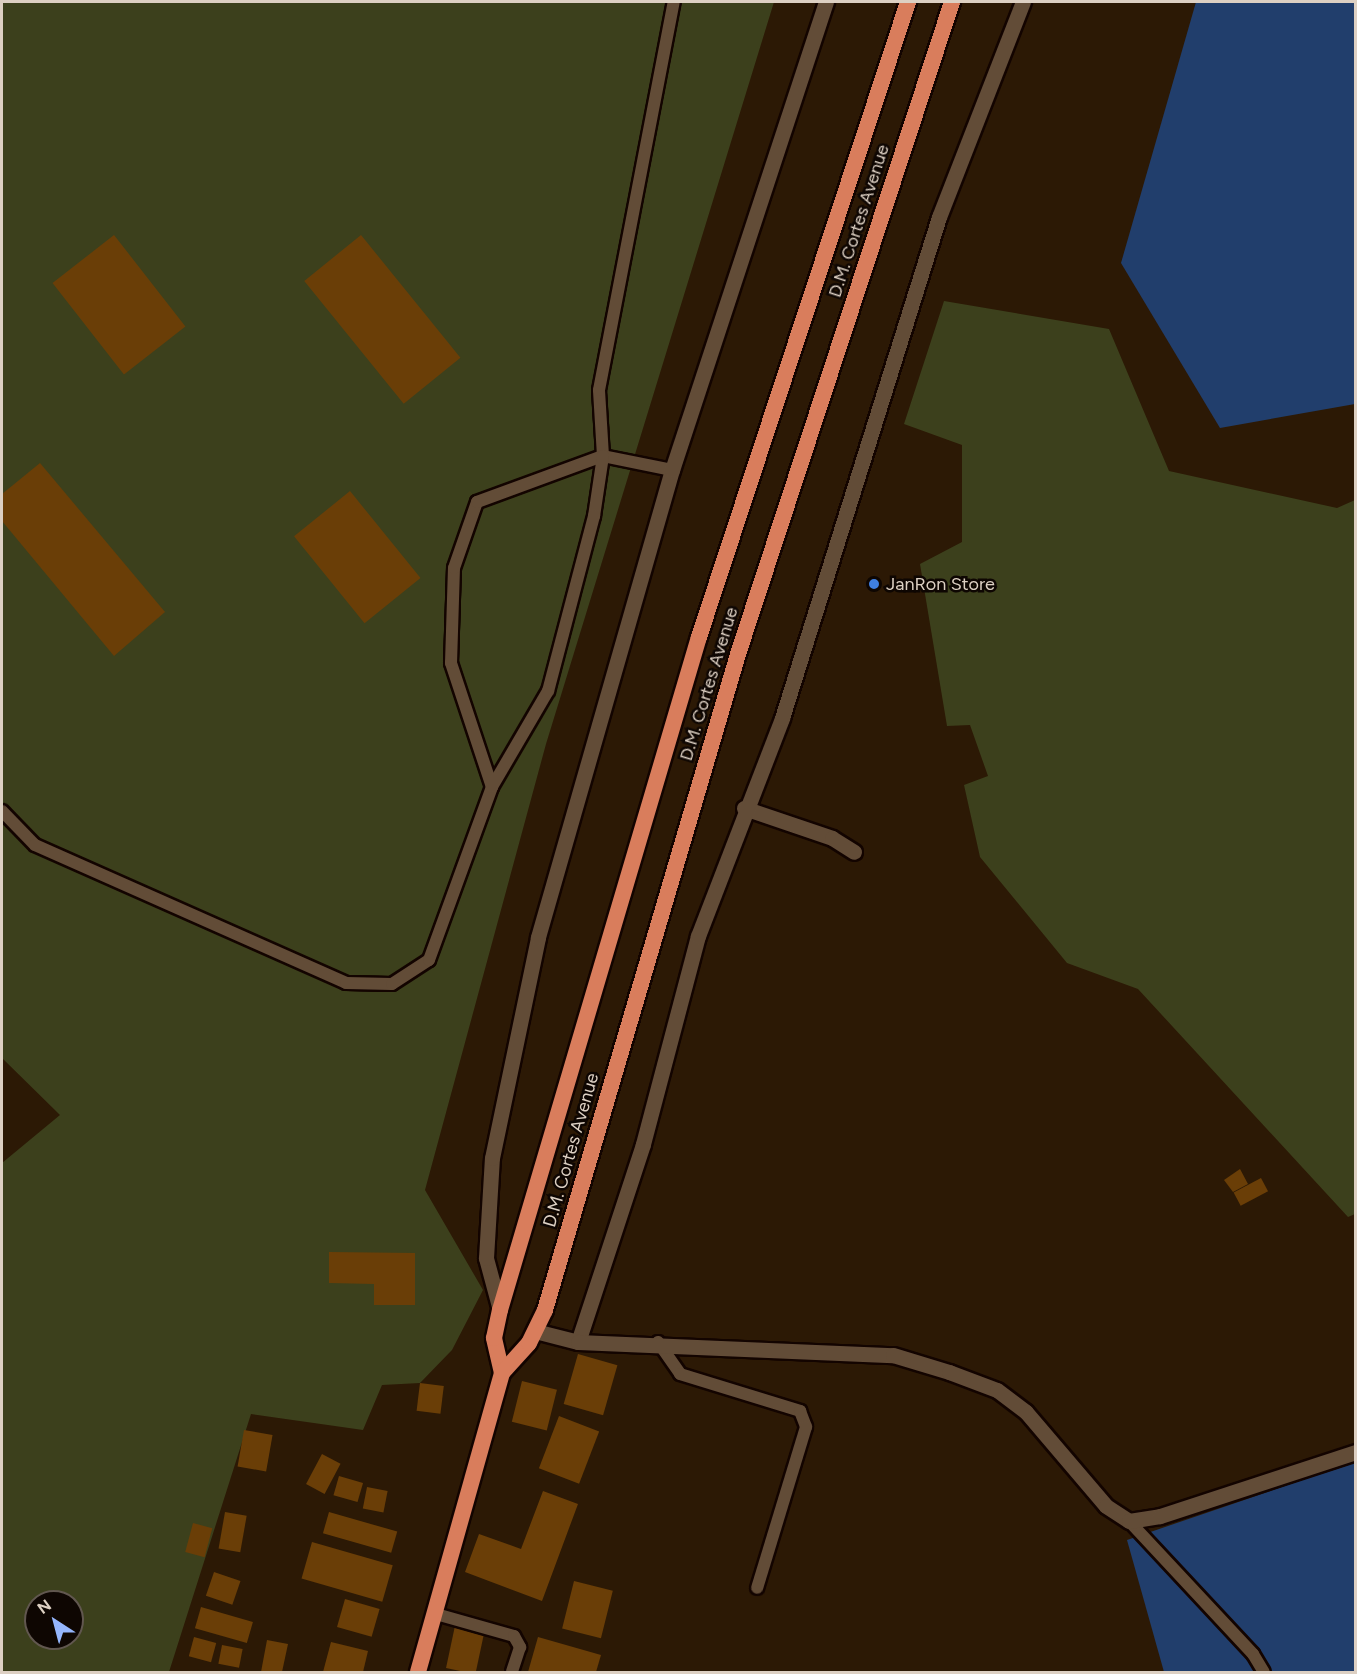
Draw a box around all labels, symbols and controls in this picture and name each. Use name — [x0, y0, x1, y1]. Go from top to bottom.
street label: D.M. Cortes Avenue — [824, 142, 894, 300]
place label: JanRon Store — [886, 573, 995, 595]
marker: JanRon Store — [867, 577, 881, 591]
street label: D.M. Cortes Avenue — [675, 605, 743, 763]
street label: D.M. Cortes Avenue — [539, 1070, 603, 1230]
north arrow — [24, 1590, 84, 1650]
text: N — [34, 1595, 55, 1618]

